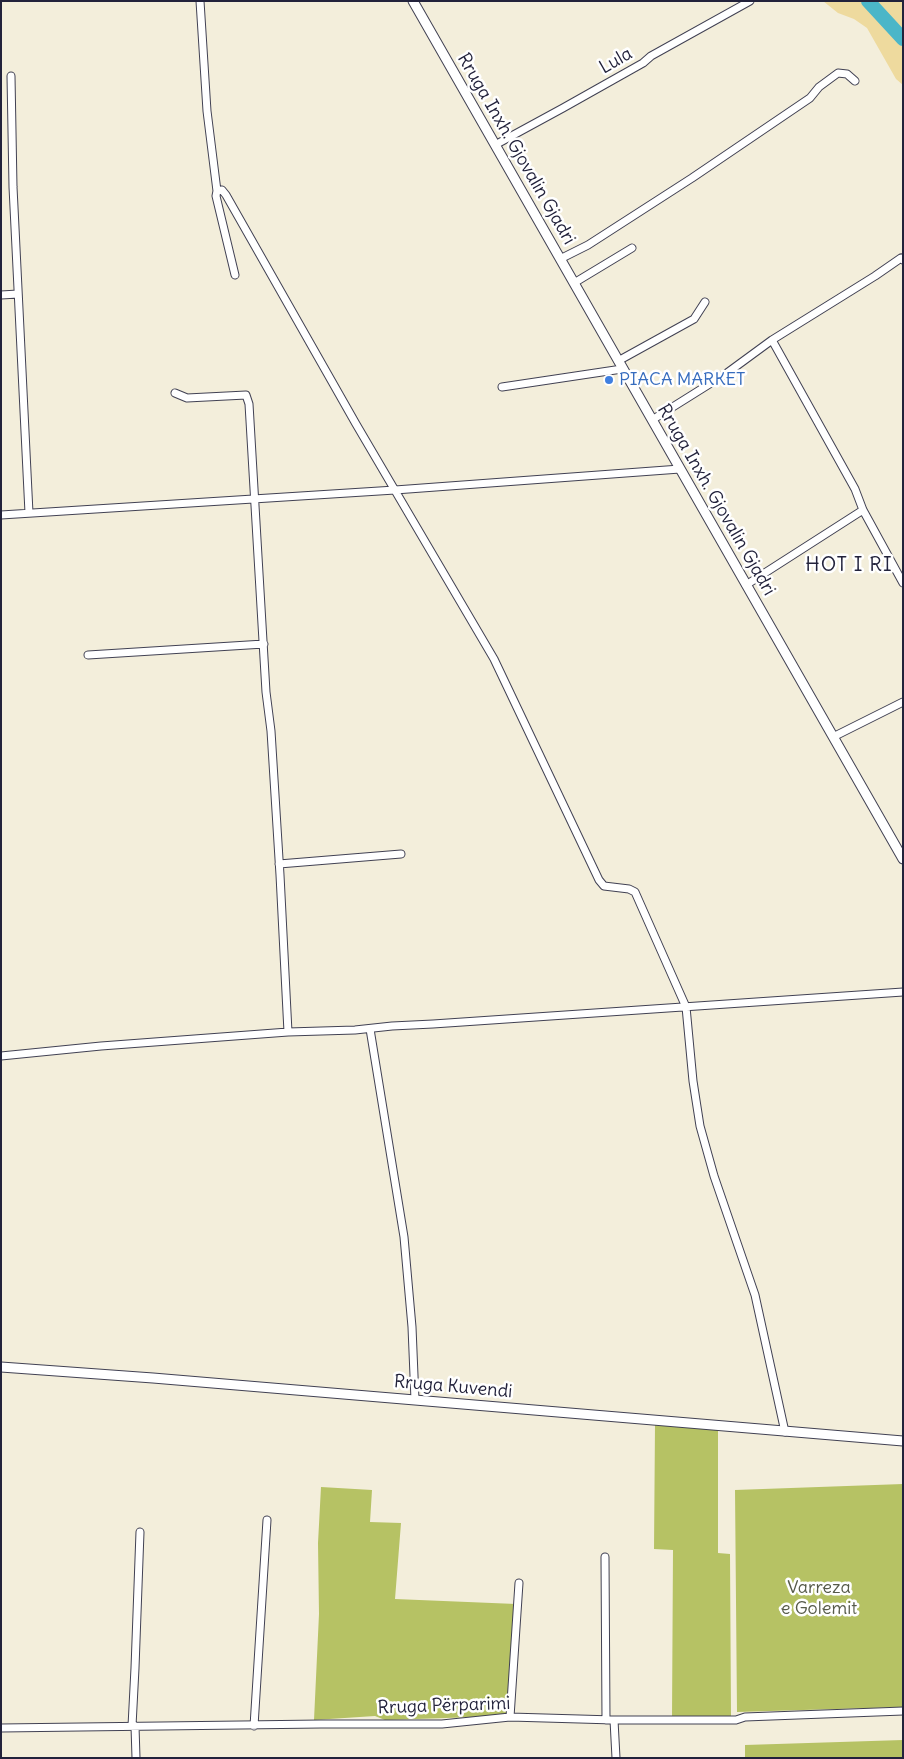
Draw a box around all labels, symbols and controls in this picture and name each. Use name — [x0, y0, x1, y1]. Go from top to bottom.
street label: Lula — [596, 43, 636, 79]
street label: Rruga Inxh. Gjovalin Gjadri — [452, 50, 580, 248]
place label: PIACA MARKET — [619, 369, 745, 391]
marker: PIACA MARKET — [603, 374, 615, 386]
street label: Rruga Inxh. Gjovalin Gjadri — [652, 401, 780, 599]
district label: HOT I RI — [804, 553, 894, 577]
street label: Rruga Kuvendi — [393, 1371, 513, 1403]
park label: Varreza e Golemit — [781, 1577, 857, 1620]
street label: Rruga Përparimi — [377, 1693, 511, 1719]

